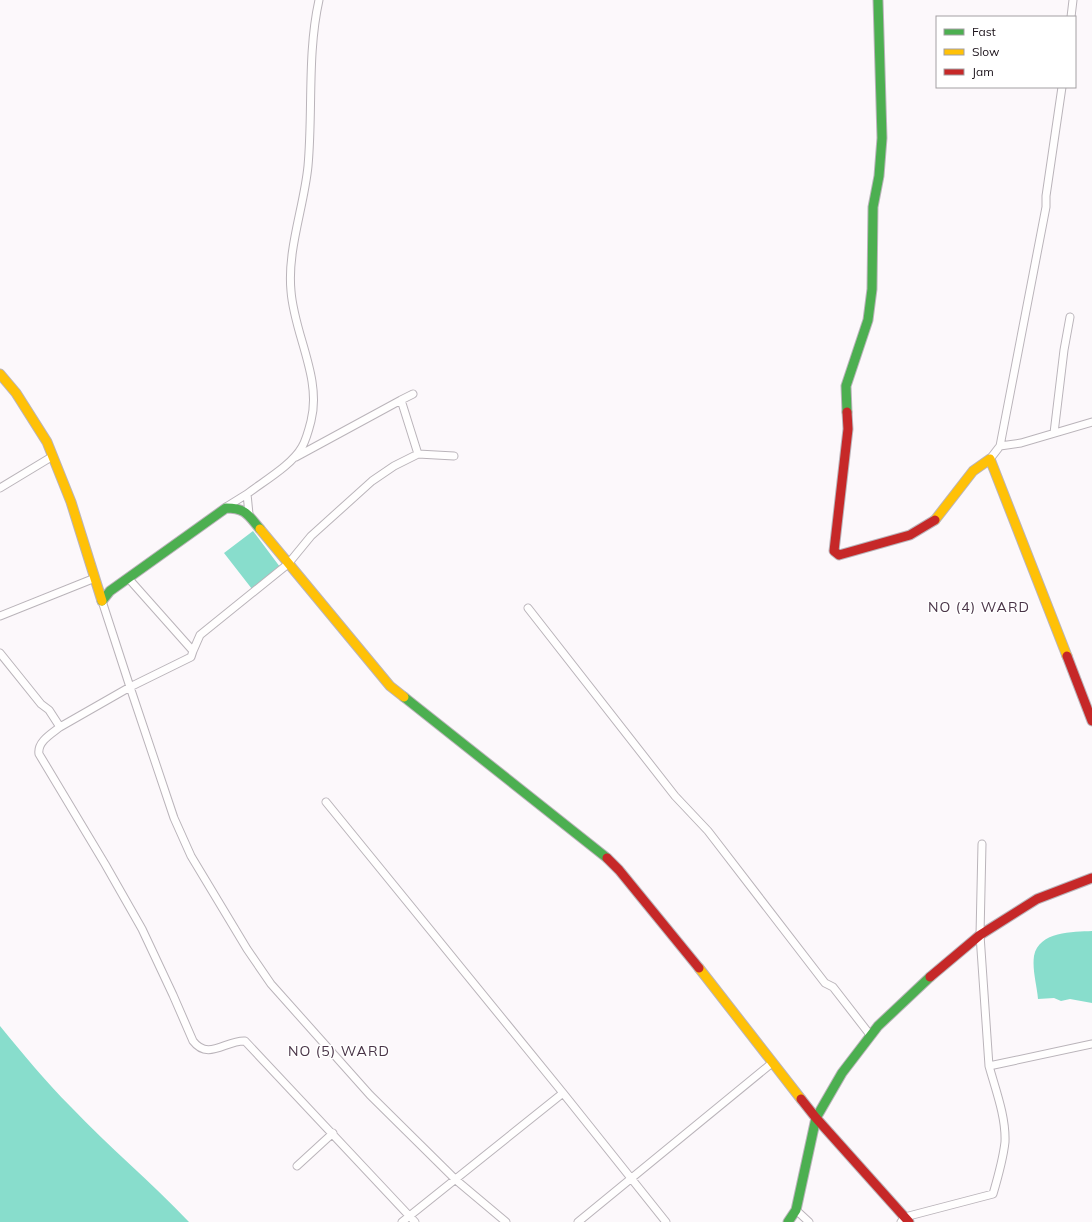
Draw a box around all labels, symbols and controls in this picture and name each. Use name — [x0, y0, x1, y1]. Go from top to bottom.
legend — [936, 16, 1076, 88]
text: Fast — [972, 24, 996, 39]
text: Slow — [972, 44, 1000, 59]
text: Jam — [972, 64, 994, 79]
district label: NO (4) WARD — [928, 598, 1030, 616]
district label: NO (5) WARD — [288, 1042, 390, 1060]

